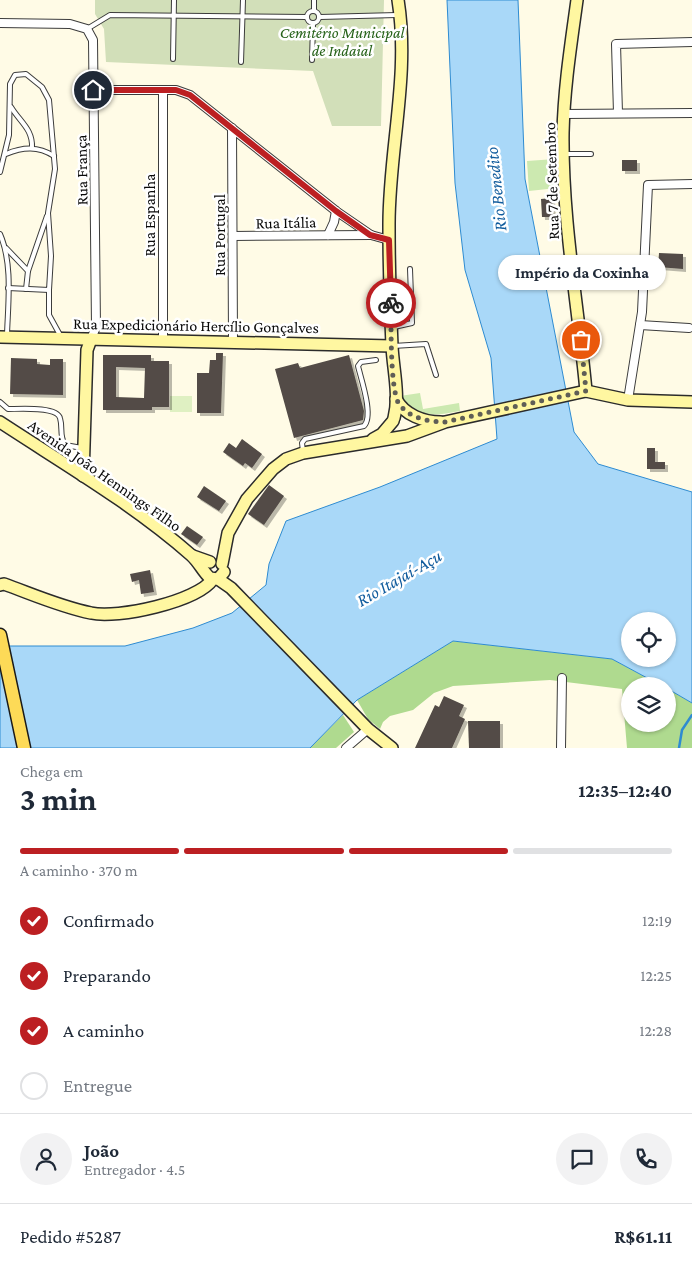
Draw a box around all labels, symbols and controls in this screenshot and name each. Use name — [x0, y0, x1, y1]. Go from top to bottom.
park label: Cemitério Municipal de Indaial — [280, 24, 405, 59]
pin — [72, 69, 114, 111]
icon: home — [79, 76, 107, 104]
street label: Rua 7 de Setembro — [541, 122, 562, 240]
street label: Rua França — [72, 134, 92, 206]
water label: Rio Benedito — [482, 146, 510, 232]
street label: Rua Espanha — [141, 173, 159, 256]
street label: Rua Portugal — [211, 194, 229, 276]
street label: Rua Itália — [255, 213, 317, 232]
callout: Império da Coxinha — [497, 255, 665, 290]
text: Império da Coxinha — [515, 264, 649, 281]
courier — [366, 278, 416, 328]
icon: bike — [377, 289, 405, 317]
street label: Rua Expedicionário Hercílio Gonçalves — [73, 315, 319, 337]
pin — [560, 319, 602, 361]
icon: bag — [567, 326, 595, 354]
street label: Avenida João Hennings Filho — [24, 416, 185, 536]
water label: Rio Itajaí-Açu — [353, 546, 446, 611]
map controls — [621, 612, 676, 732]
button: locate — [621, 612, 676, 667]
button: layers — [621, 677, 676, 732]
text: Chega em — [20, 763, 83, 780]
text: 12:35–12:40 — [578, 780, 672, 801]
text: 3 min — [20, 781, 97, 817]
text: A caminho · 370 m — [20, 862, 138, 879]
icon: check — [20, 907, 48, 935]
text: Confirmado — [63, 910, 154, 931]
text: 12:19 — [642, 912, 672, 929]
icon: check — [20, 962, 48, 990]
text: Preparando — [63, 965, 151, 986]
text: 12:25 — [640, 967, 672, 984]
icon: check — [20, 1017, 48, 1045]
text: A caminho — [63, 1020, 144, 1041]
text: 12:28 — [639, 1022, 672, 1039]
text: Entregue — [63, 1075, 132, 1096]
button: person — [20, 1133, 72, 1185]
button: chat — [556, 1133, 608, 1185]
button: phone — [620, 1133, 672, 1185]
text: João — [84, 1140, 119, 1161]
text: Entregador · 4.5 — [84, 1161, 185, 1178]
text: Pedido #5287 — [20, 1226, 121, 1247]
text: R$61.11 — [614, 1226, 672, 1247]

